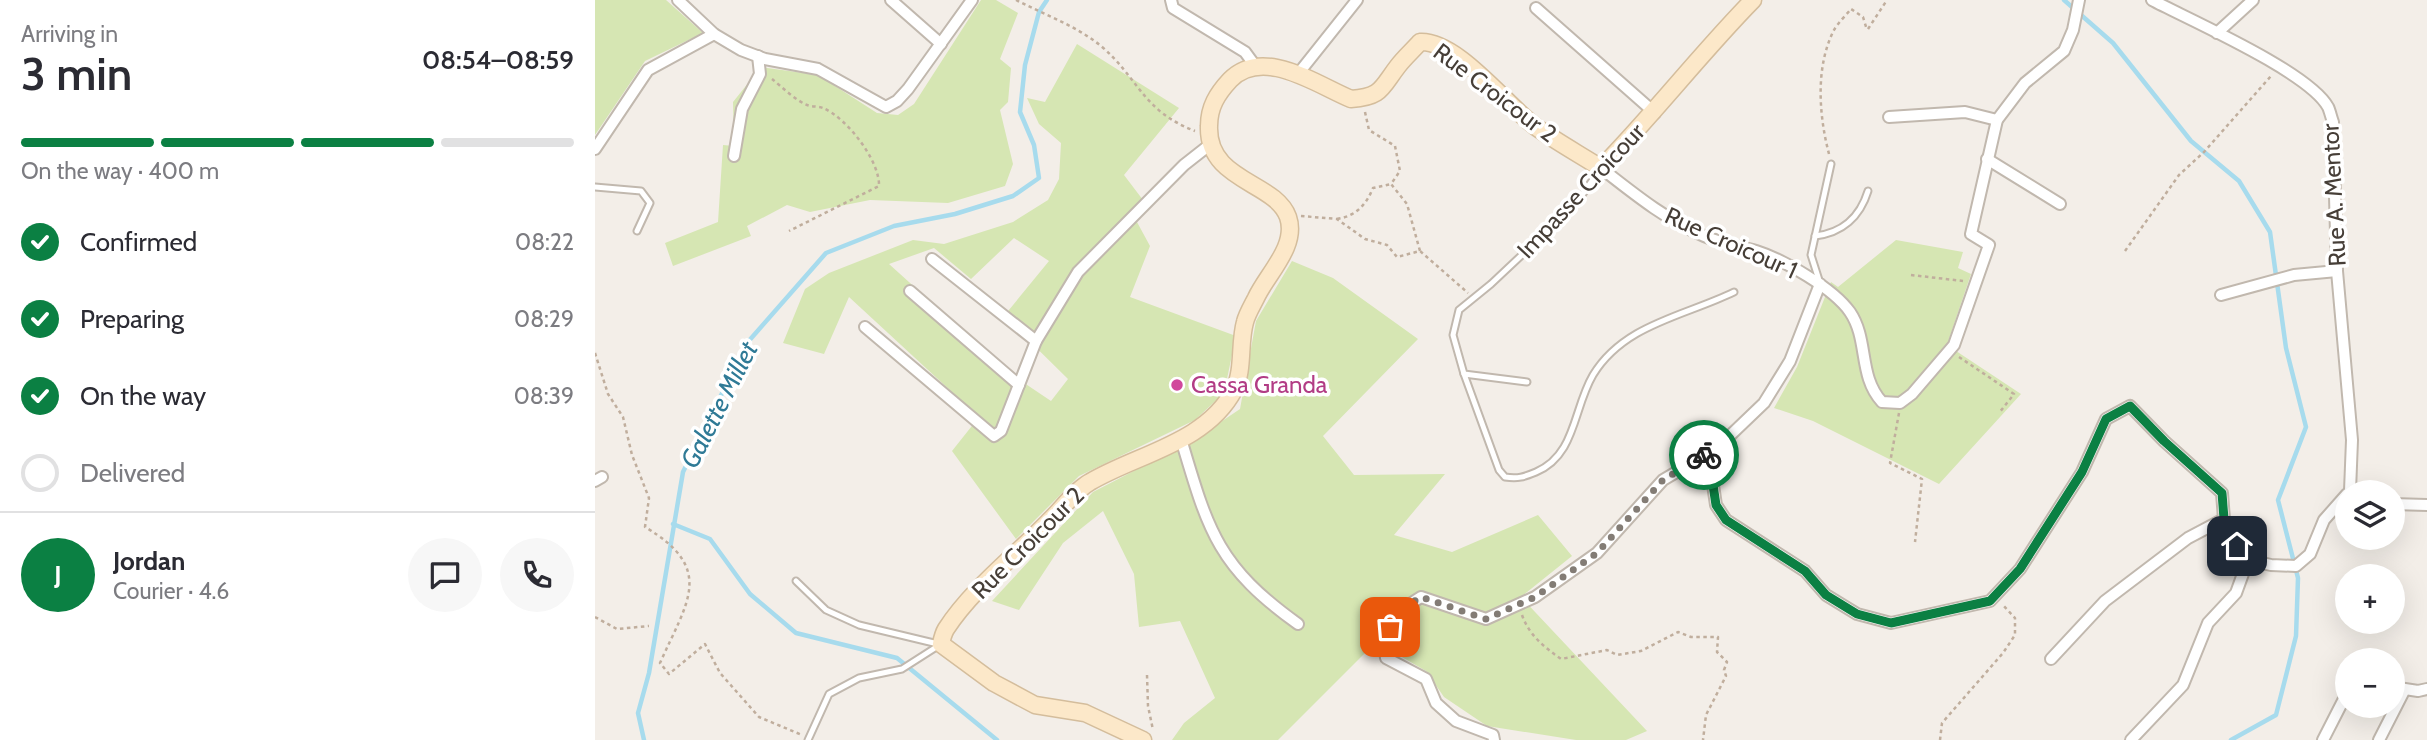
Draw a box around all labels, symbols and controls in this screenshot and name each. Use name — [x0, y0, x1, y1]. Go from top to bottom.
text: Arriving in — [21, 20, 118, 48]
street label: Rue Croicour 2 — [1428, 37, 1563, 148]
text: 08:54–08:59 — [422, 44, 574, 76]
text: 3 min — [21, 46, 132, 102]
street label: Impasse Croicour — [1511, 117, 1651, 264]
street label: Rue A. Mentor — [2315, 122, 2352, 267]
text: On the way · 400 m — [21, 157, 219, 185]
street label: Rue Croicour 1 — [1660, 200, 1802, 285]
icon: check — [21, 223, 59, 261]
text: Confirmed — [80, 226, 197, 258]
text: 08:22 — [515, 228, 574, 256]
icon: check — [21, 300, 59, 338]
text: Preparing — [80, 303, 184, 335]
text: 08:29 — [514, 305, 574, 333]
water label: Galette Millet — [674, 335, 765, 474]
place label: Cassa Granda — [1191, 370, 1328, 399]
icon: check — [21, 377, 59, 415]
marker: Cassa Granda — [1169, 377, 1185, 393]
text: On the way — [80, 380, 206, 412]
text: 08:39 — [514, 382, 574, 410]
courier — [1669, 420, 1739, 490]
icon: bike — [1685, 436, 1723, 474]
text: Delivered — [80, 457, 185, 489]
map controls — [2335, 480, 2405, 718]
button: layers — [2335, 480, 2405, 550]
street label: Rue Croicour 2 — [966, 481, 1090, 605]
pin — [2207, 516, 2267, 576]
icon: home — [2218, 527, 2256, 565]
button: chat — [408, 538, 482, 612]
button: phone — [500, 538, 574, 612]
text: Jordan — [113, 545, 185, 577]
text: J — [54, 559, 62, 591]
button: + — [2335, 564, 2405, 634]
text: Courier · 4.6 — [113, 577, 229, 605]
pin — [1360, 597, 1420, 657]
icon: bag — [1371, 608, 1409, 646]
button: − — [2335, 648, 2405, 718]

